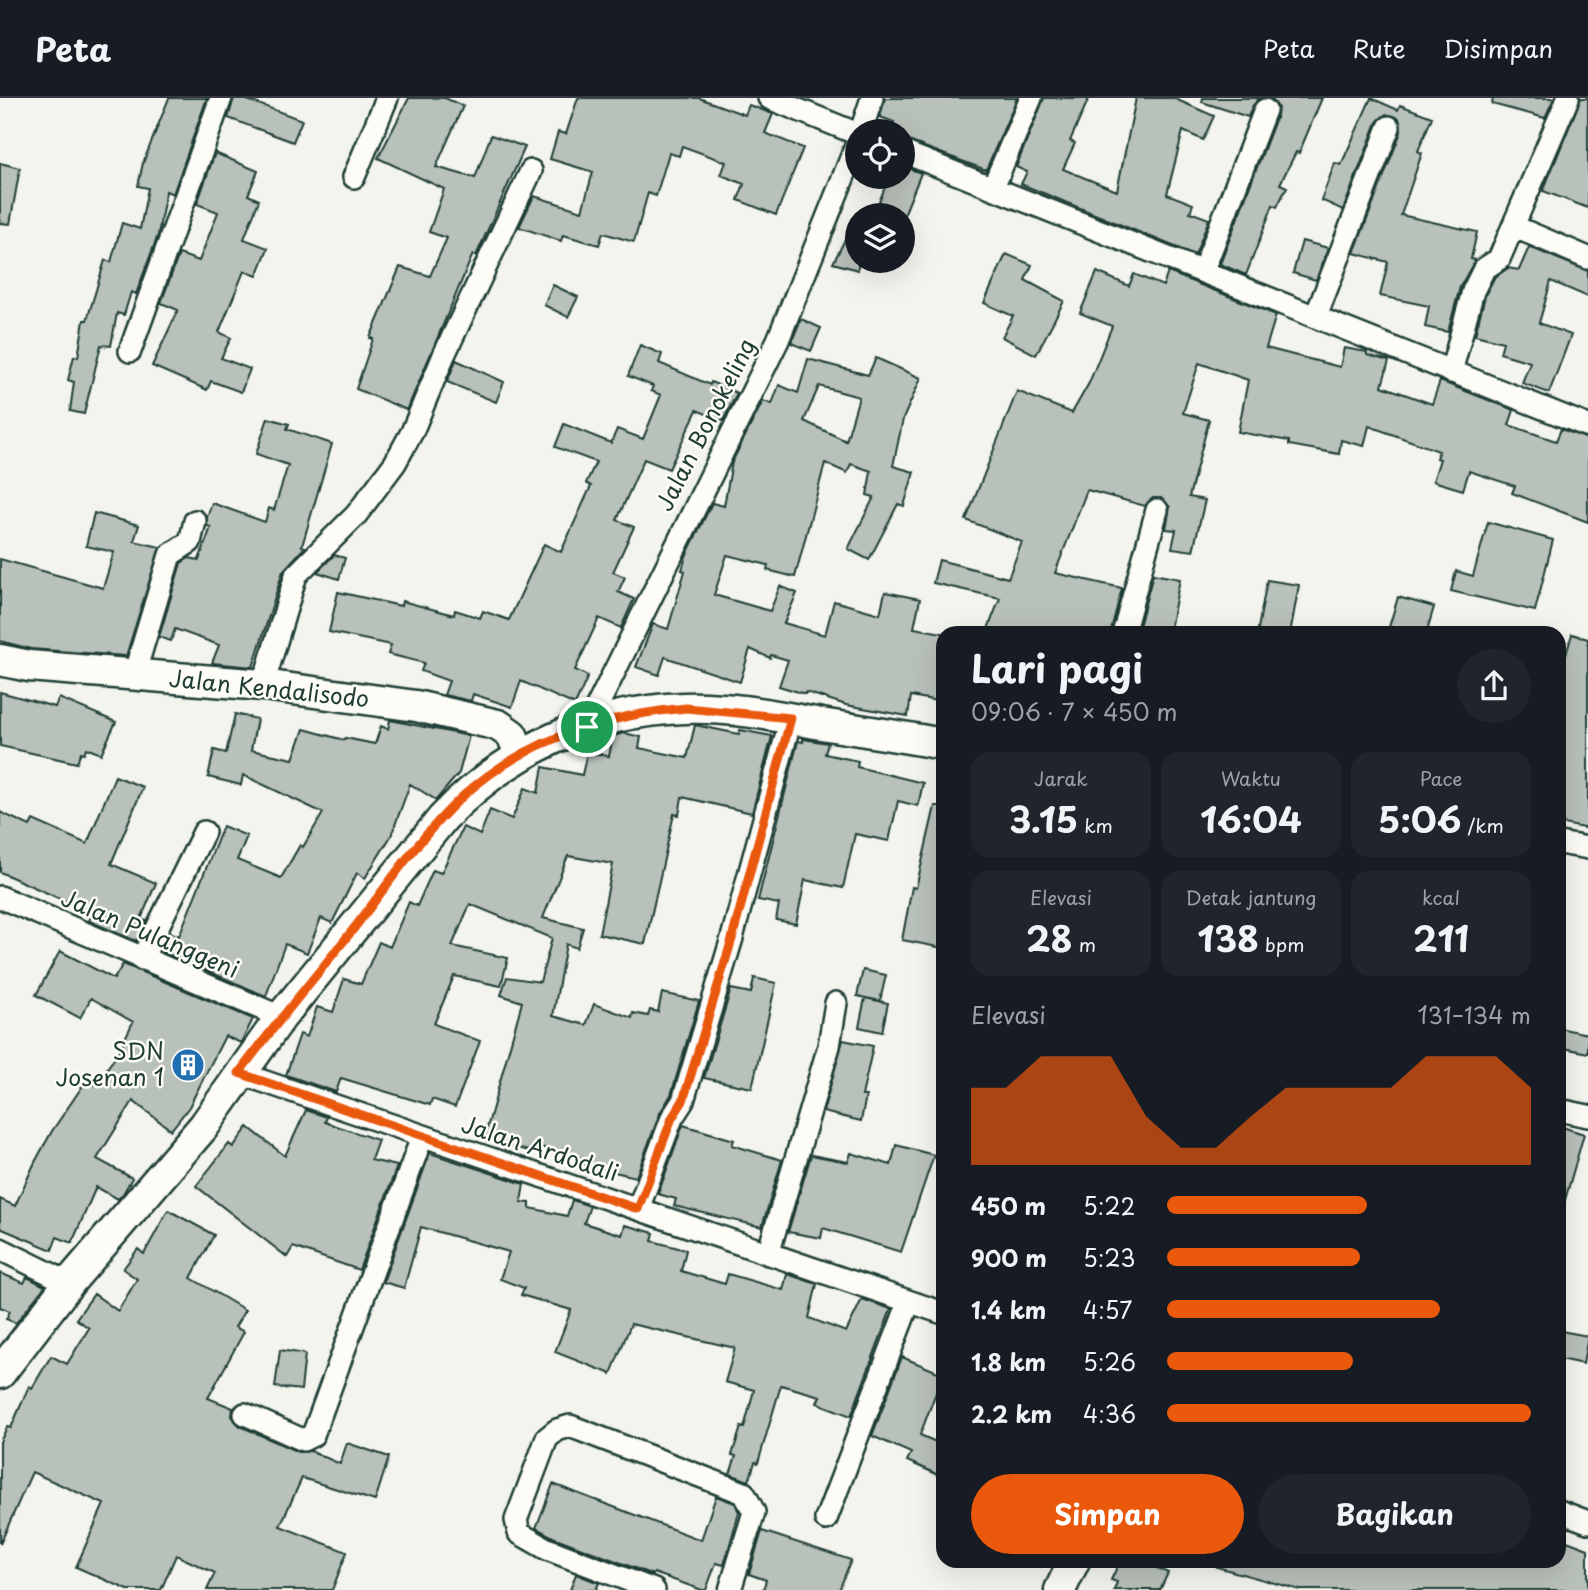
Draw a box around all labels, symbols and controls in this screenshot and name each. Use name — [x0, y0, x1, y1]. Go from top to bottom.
text: Peta — [35, 23, 111, 73]
text: Peta — [1263, 30, 1315, 66]
text: Rute — [1353, 30, 1405, 66]
text: Disimpan — [1443, 30, 1553, 66]
map controls — [845, 119, 915, 273]
button: locate — [845, 119, 915, 189]
button: layers — [845, 203, 915, 273]
street label: Jalan Bonokeling — [646, 332, 763, 517]
text: Lari pagi — [971, 639, 1143, 696]
button: share — [1457, 649, 1531, 723]
street label: Jalan Kendalisodo — [167, 660, 371, 715]
text: 09:06 · 7 × 450 m — [971, 694, 1178, 729]
pin — [557, 697, 617, 757]
icon: arrive — [568, 708, 606, 746]
text: Jarak — [1034, 764, 1088, 792]
text: Waktu — [1221, 764, 1281, 792]
text: Pace — [1420, 764, 1462, 792]
text: 3.15 — [1009, 792, 1078, 845]
text: 16:04 — [1200, 792, 1302, 845]
text: 5:06 — [1378, 792, 1461, 845]
text: km — [1078, 811, 1113, 839]
text: /km — [1461, 811, 1504, 839]
street label: Jalan Pulanggeni — [56, 879, 245, 986]
text: Elevasi — [1030, 883, 1092, 911]
text: Detak jantung — [1186, 883, 1316, 911]
text: kcal — [1422, 883, 1460, 911]
text: 28 — [1026, 911, 1073, 964]
text: 138 — [1197, 911, 1259, 964]
text: 211 — [1413, 911, 1469, 964]
text: m — [1073, 930, 1096, 958]
text: bpm — [1259, 930, 1305, 958]
text: Elevasi — [971, 997, 1046, 1032]
text: 131–134 m — [1417, 997, 1531, 1032]
place label: SDN Josenan 1 — [55, 1033, 164, 1094]
building icon: SDN Josenan 1 — [169, 1046, 207, 1084]
street label: Jalan Ardodali — [457, 1106, 624, 1189]
text: 450 m — [971, 1188, 1046, 1223]
text: 5:22 — [1083, 1188, 1135, 1223]
text: 900 m — [971, 1240, 1047, 1275]
text: 5:23 — [1083, 1240, 1136, 1275]
text: 1.4 km — [971, 1292, 1046, 1327]
text: 4:57 — [1083, 1292, 1132, 1327]
text: 1.8 km — [971, 1344, 1046, 1379]
text: 5:26 — [1083, 1344, 1136, 1379]
text: 2.2 km — [971, 1396, 1052, 1431]
text: 4:36 — [1083, 1396, 1136, 1431]
button: Simpan — [971, 1474, 1244, 1554]
button: Bagikan — [1258, 1474, 1531, 1554]

